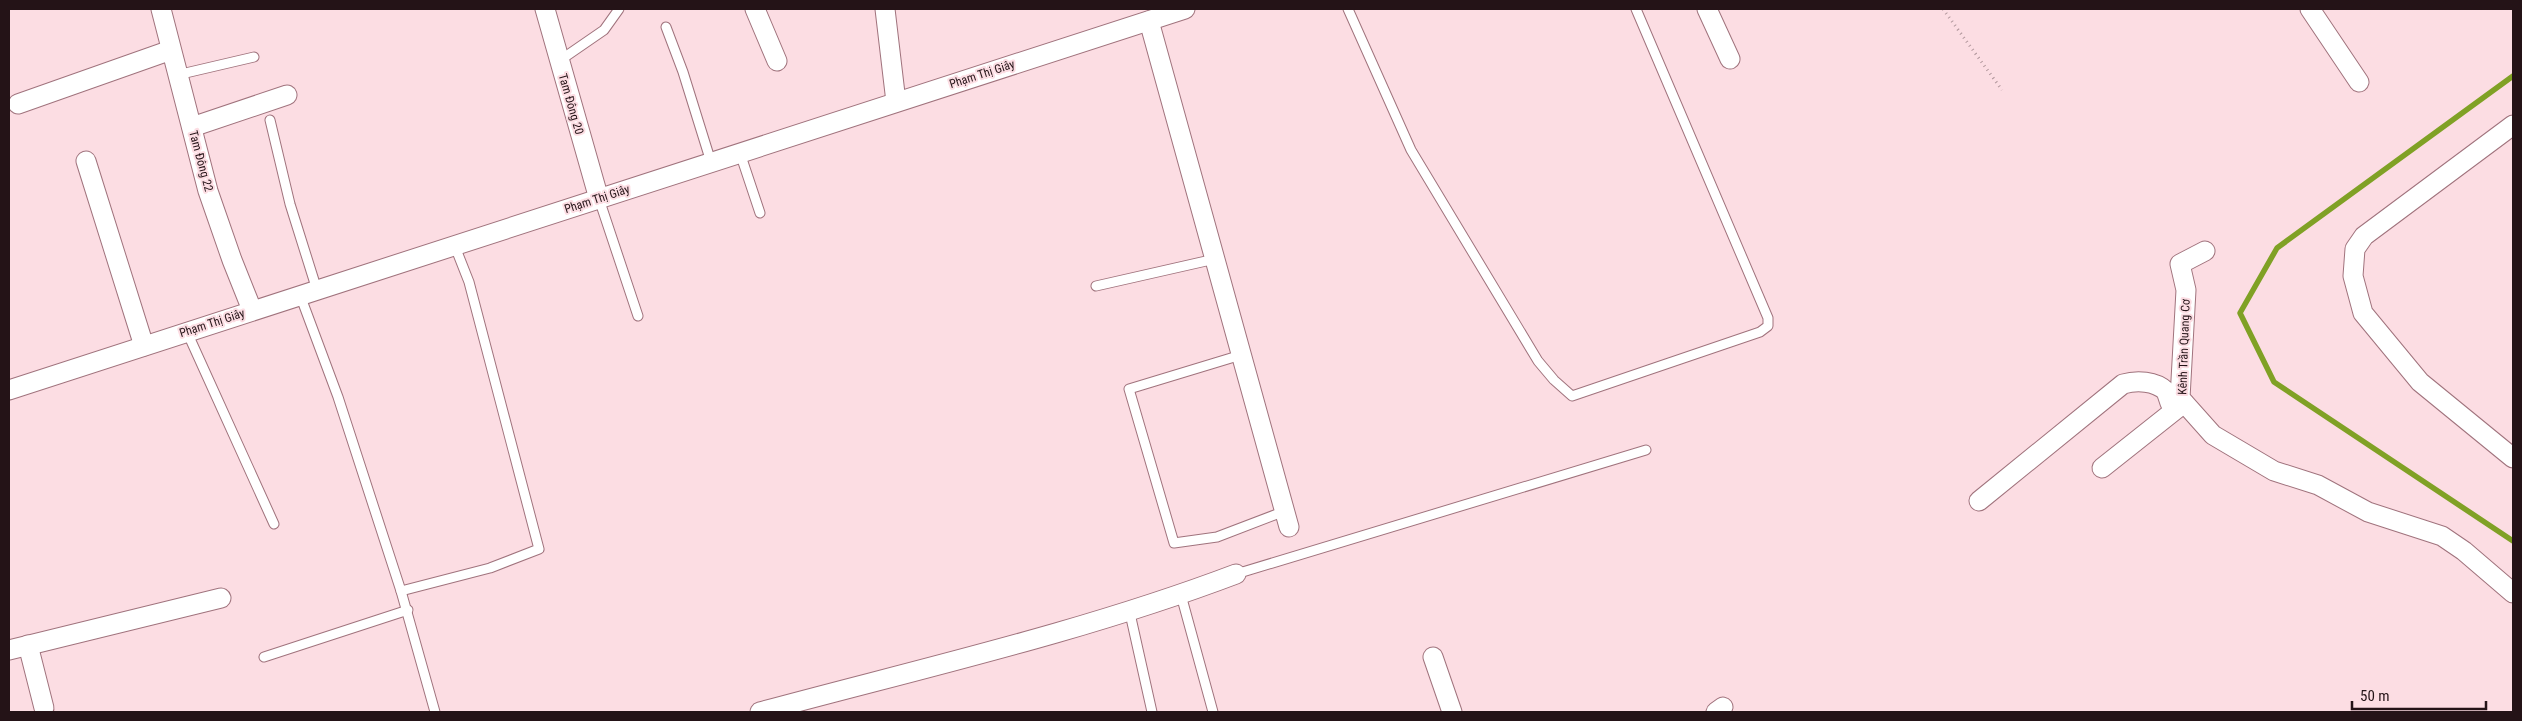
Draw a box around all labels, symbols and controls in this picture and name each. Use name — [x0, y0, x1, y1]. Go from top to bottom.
street label: Phạm Thị Giây — [948, 57, 1016, 91]
street label: Tam Đông 20 — [556, 72, 586, 136]
street label: Tam Đông 22 — [186, 129, 216, 193]
street label: Phạm Thị Giây — [563, 182, 631, 216]
street label: Kênh Trần Quang Cơ — [2175, 298, 2193, 395]
street label: Phạm Thị Giây — [178, 306, 246, 340]
scale bar — [2352, 678, 2486, 710]
text: 50 m — [2360, 687, 2390, 705]

